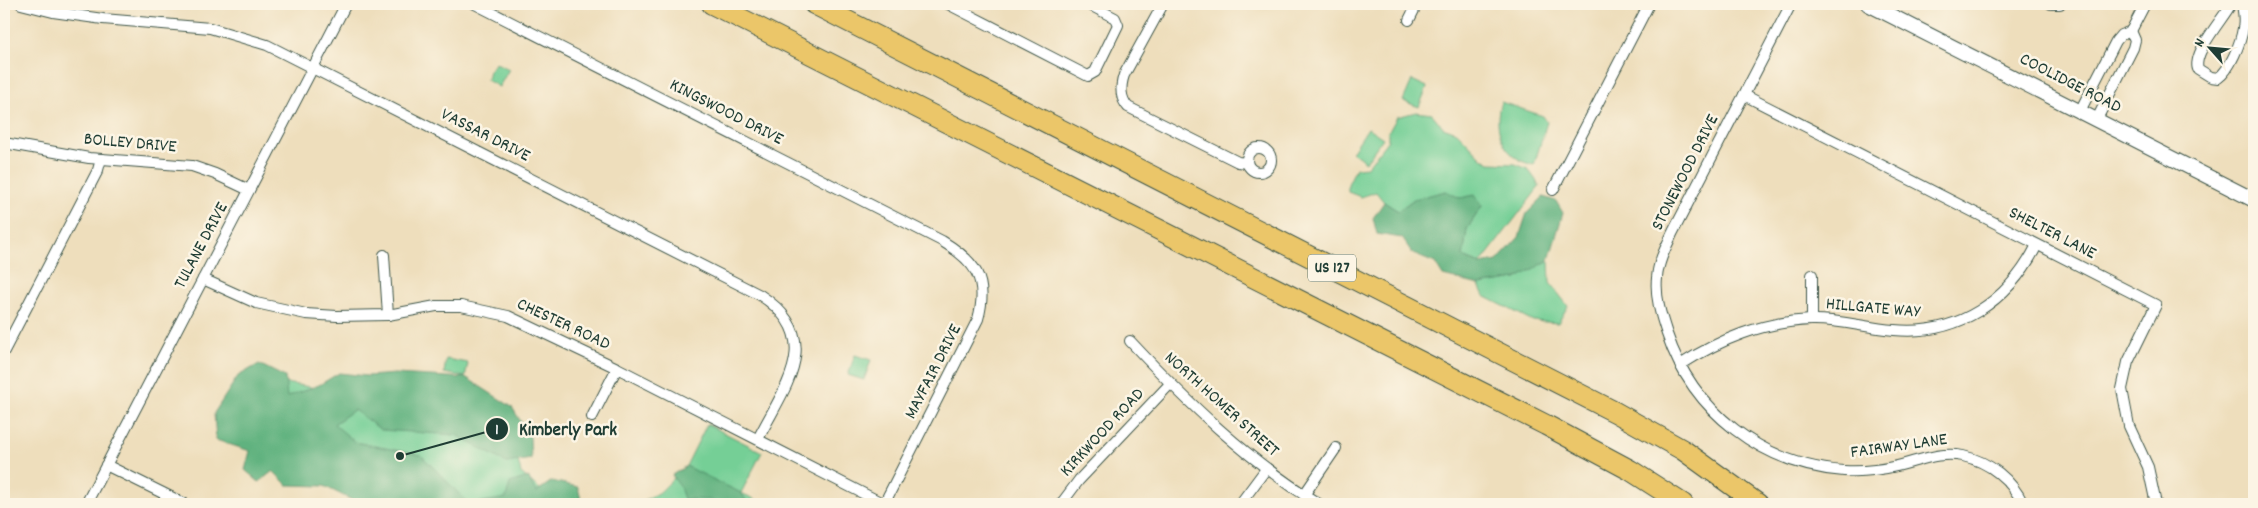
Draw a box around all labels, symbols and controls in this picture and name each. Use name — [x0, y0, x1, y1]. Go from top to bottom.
north arrow — [2186, 22, 2236, 72]
text: N — [2190, 35, 2211, 51]
street label: COOLIDGE ROAD — [2015, 48, 2125, 120]
street label: KINGSWOOD DRIVE — [665, 74, 787, 152]
street label: VASSAR DRIVE — [436, 103, 534, 169]
street label: STONEWOOD DRIVE — [1646, 111, 1726, 235]
street label: BOLLEY DRIVE — [83, 127, 177, 161]
street label: TULANE DRIVE — [169, 198, 235, 294]
street label: SHELTER LANE — [2004, 201, 2100, 267]
road number: US 127 — [1308, 254, 1356, 282]
street label: CHESTER ROAD — [512, 292, 614, 358]
street label: HILLGATE WAY — [1825, 292, 1923, 326]
street label: MAYFAIR DRIVE — [899, 320, 969, 424]
street label: NORTH HOMER STREET — [1158, 346, 1284, 464]
street label: KIRKWOOD ROAD — [1055, 383, 1151, 483]
callout: Kimberly Park — [485, 412, 627, 446]
text: Kimberly Park — [519, 418, 617, 445]
text: 1 — [495, 420, 499, 442]
street label: FAIRWAY LANE — [1849, 428, 1949, 466]

